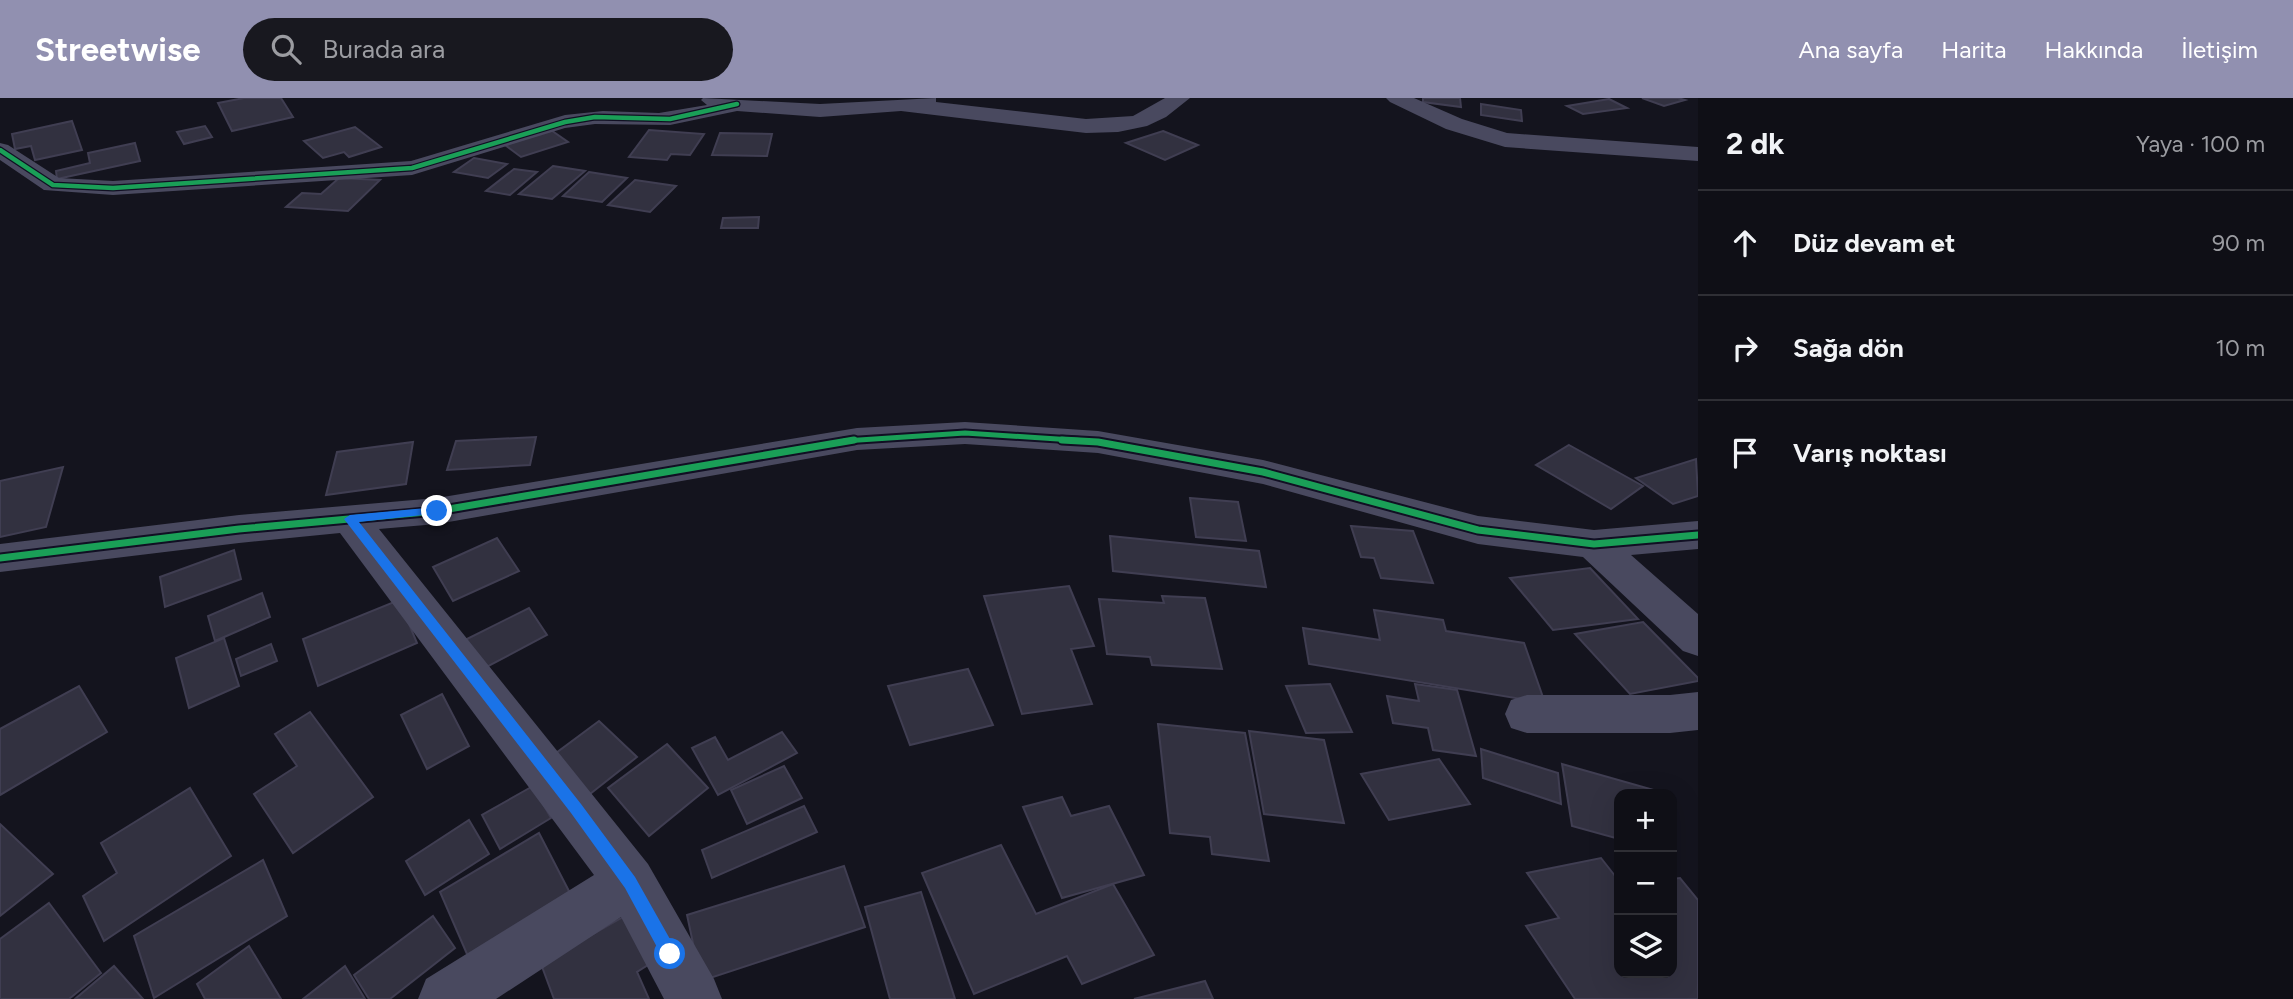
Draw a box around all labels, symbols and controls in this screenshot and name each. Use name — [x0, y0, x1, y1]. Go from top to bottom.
search box — [243, 18, 733, 81]
text: Streetwise — [35, 30, 201, 69]
icon: search — [267, 30, 305, 68]
text: Burada ara — [323, 33, 445, 65]
text: Ana sayfa — [1798, 35, 1903, 64]
text: Harita — [1941, 35, 2006, 64]
text: Hakkında — [2044, 35, 2143, 64]
text: İletişim — [2181, 35, 2258, 64]
text: 2 dk — [1726, 125, 1785, 162]
text: Yaya · 100 m — [2136, 130, 2265, 158]
icon: ahead — [1726, 224, 1764, 262]
text: Düz devam et — [1793, 227, 1955, 259]
text: 90 m — [2212, 229, 2265, 257]
icon: right — [1726, 329, 1764, 367]
text: Sağa dön — [1793, 332, 1904, 364]
text: 10 m — [2216, 334, 2265, 362]
icon: arrive — [1726, 434, 1764, 472]
text: Varış noktası — [1793, 437, 1947, 469]
route end — [421, 495, 452, 526]
map controls — [1614, 789, 1677, 978]
button: + — [1614, 789, 1677, 852]
button: − — [1614, 852, 1677, 915]
button: layers — [1614, 915, 1677, 978]
route start — [654, 938, 685, 969]

